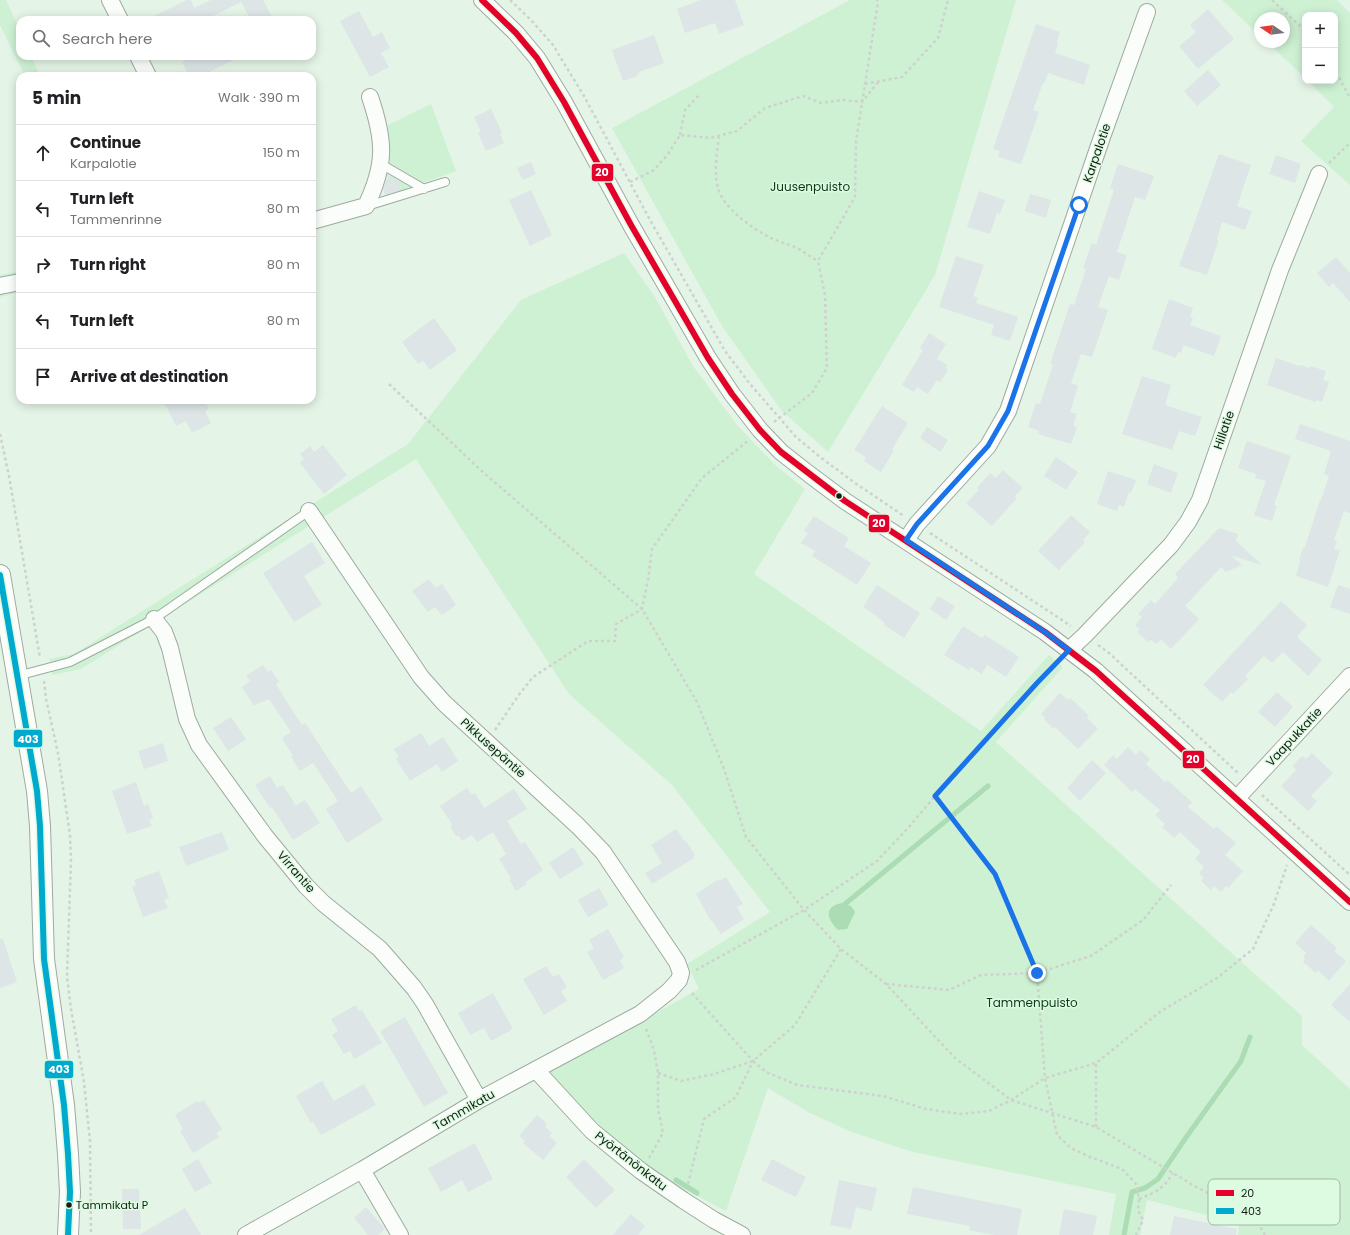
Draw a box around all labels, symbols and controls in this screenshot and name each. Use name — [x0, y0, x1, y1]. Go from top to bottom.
north arrow — [1254, 12, 1290, 48]
map controls — [1302, 12, 1338, 84]
button: + — [1302, 12, 1338, 48]
search box — [16, 16, 316, 60]
icon: search — [30, 27, 52, 49]
text: Search here — [62, 28, 152, 49]
button: − — [1302, 48, 1338, 84]
text: 5 min — [32, 86, 81, 110]
text: Walk · 390 m — [218, 88, 300, 107]
street label: Karpalotie — [1078, 121, 1115, 185]
text: Continue — [70, 132, 141, 153]
icon: ahead — [32, 142, 54, 164]
text: 150 m — [263, 143, 300, 162]
text: Karpalotie — [70, 154, 137, 173]
line badge: 20 — [591, 163, 614, 182]
text: 20 — [595, 164, 609, 180]
park label: Juusenpuisto — [770, 178, 850, 195]
text: Turn left — [70, 188, 134, 209]
route start — [1070, 196, 1088, 214]
icon: left — [32, 198, 54, 220]
text: 80 m — [267, 199, 300, 218]
text: Tammenrinne — [70, 210, 162, 229]
icon: right — [32, 254, 54, 276]
text: Turn right — [70, 254, 146, 275]
text: 80 m — [267, 255, 300, 274]
icon: left — [32, 310, 54, 332]
text: Turn left — [70, 310, 134, 331]
text: 80 m — [267, 311, 300, 330]
icon: arrive — [32, 366, 54, 388]
text: Arrive at destination — [70, 366, 228, 387]
street label: Hillatie — [1209, 408, 1238, 452]
unlabelled marker — [834, 491, 844, 501]
line badge: 20 — [868, 514, 890, 533]
text: 20 — [872, 515, 886, 531]
street label: Vaapukkatie — [1262, 703, 1326, 770]
street label: Pikkusepäntie — [457, 714, 530, 781]
line badge: 403 — [13, 729, 43, 748]
text: 403 — [17, 731, 39, 747]
line badge: 20 — [1182, 750, 1205, 769]
text: 20 — [1186, 751, 1200, 767]
street label: Virrantie — [273, 847, 319, 896]
route end — [1028, 964, 1046, 982]
park label: Tammenpuisto — [986, 994, 1078, 1011]
line badge: 403 — [44, 1060, 74, 1079]
text: 403 — [48, 1061, 70, 1077]
street label: Tammikatu — [430, 1085, 498, 1134]
street label: Pyörtänönkatu — [592, 1127, 671, 1194]
legend — [1208, 1179, 1340, 1225]
text: 20 — [1241, 1185, 1254, 1201]
place label: Tammikatu P — [76, 1197, 148, 1213]
marker: Tammikatu P — [64, 1200, 74, 1210]
text: 403 — [1241, 1203, 1261, 1219]

